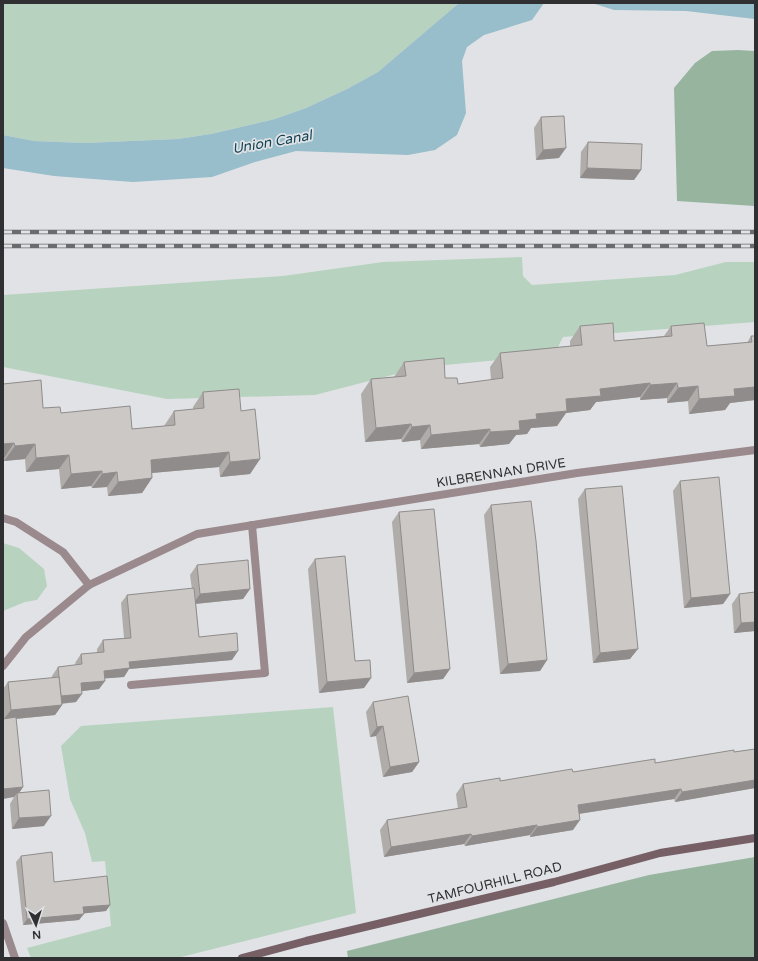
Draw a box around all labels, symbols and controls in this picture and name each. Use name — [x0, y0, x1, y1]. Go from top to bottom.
water label: Union Canal — [231, 126, 315, 157]
street label: KILBRENNAN DRIVE — [435, 455, 567, 491]
street label: TAMFOURHILL ROAD — [426, 859, 564, 907]
north arrow — [16, 905, 56, 945]
text: N — [32, 928, 42, 941]

